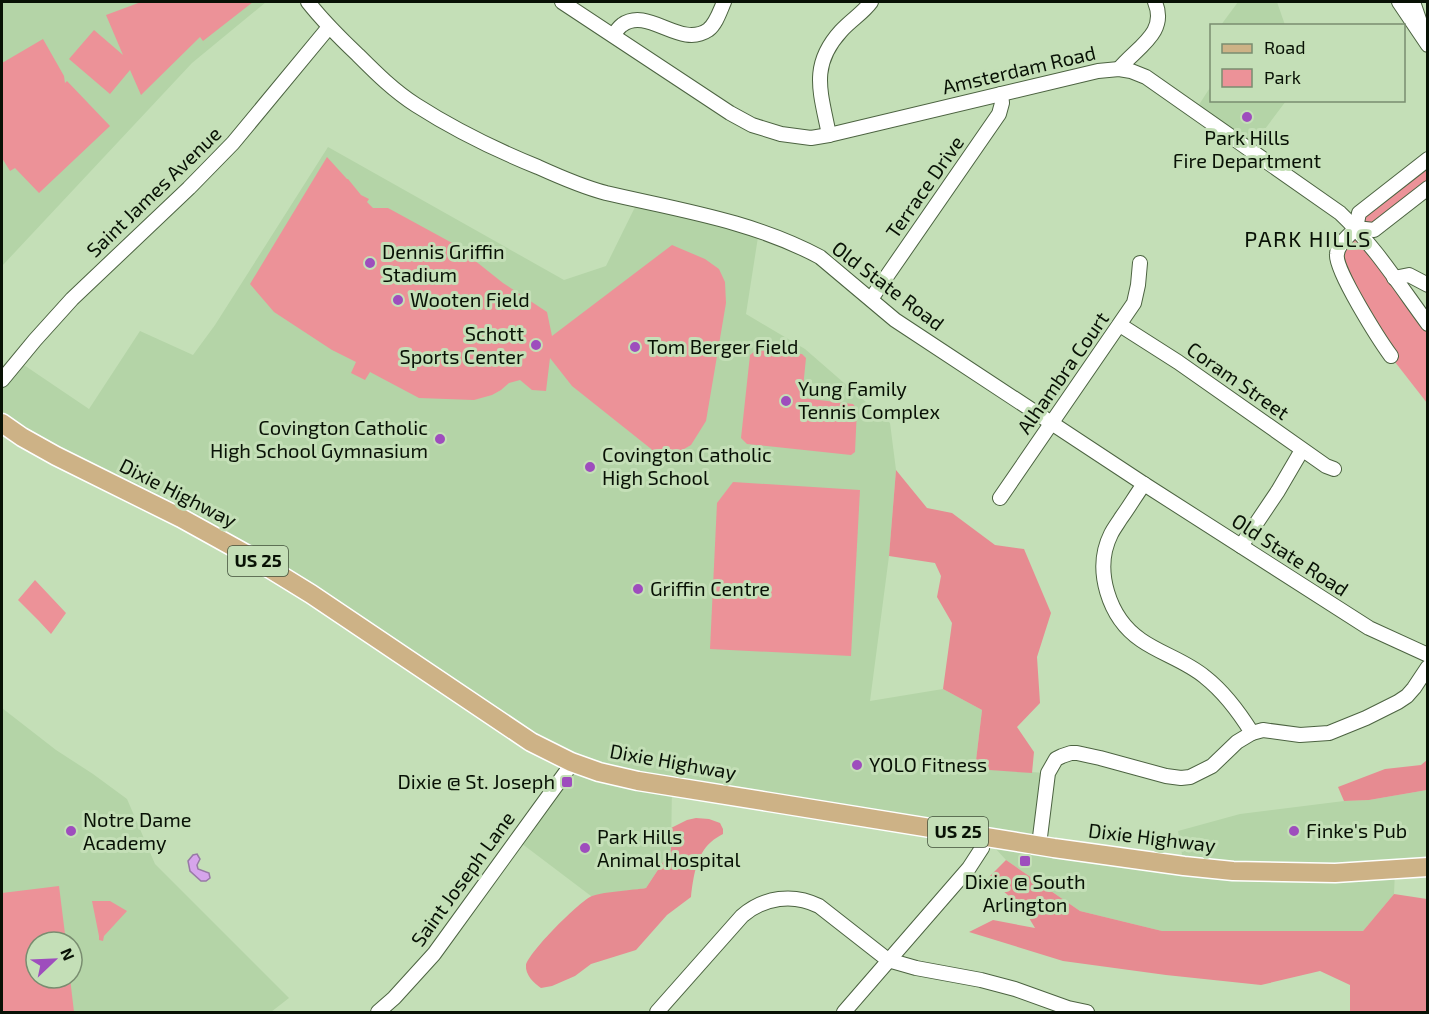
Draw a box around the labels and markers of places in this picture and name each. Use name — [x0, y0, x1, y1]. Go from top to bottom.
marker: Park Hills Fire Department — [1240, 110, 1254, 124]
place label: Park Hills Fire Department — [1173, 125, 1322, 172]
place label: Dennis Griffin Stadium — [382, 239, 505, 286]
marker: Dennis Griffin Stadium — [363, 256, 377, 270]
place label: Wooten Field — [410, 287, 530, 311]
marker: Wooten Field — [391, 293, 405, 307]
place label: Schott Sports Center — [399, 321, 524, 368]
place label: Tom Berger Field — [647, 334, 799, 358]
marker: Schott Sports Center — [529, 338, 543, 352]
marker: Tom Berger Field — [628, 340, 642, 354]
place label: Yung Family Tennis Complex — [798, 376, 940, 423]
marker: Yung Family Tennis Complex — [779, 394, 793, 408]
place label: Covington Catholic High School Gymnasium — [210, 415, 428, 462]
marker: Covington Catholic High School Gymnasium — [433, 432, 447, 446]
place label: Covington Catholic High School — [602, 442, 772, 489]
marker: Covington Catholic High School — [583, 460, 597, 474]
place label: Griffin Centre — [650, 576, 770, 600]
marker: Griffin Centre — [631, 582, 645, 596]
place label: YOLO Fitness — [869, 752, 987, 776]
marker: YOLO Fitness — [850, 758, 864, 772]
place label: Dixie @ St. Joseph — [398, 769, 555, 793]
marker: Dixie @ St. Joseph — [560, 775, 574, 789]
place label: Notre Dame Academy — [83, 807, 192, 854]
place label: Finke's Pub — [1306, 818, 1407, 842]
marker: Notre Dame Academy — [64, 824, 78, 838]
place label: Park Hills Animal Hospital — [597, 824, 740, 871]
marker: Finke's Pub — [1287, 824, 1301, 838]
marker: Park Hills Animal Hospital — [578, 841, 592, 855]
marker: Dixie @ South Arlington — [1018, 854, 1032, 868]
place label: Dixie @ South Arlington — [965, 869, 1086, 916]

